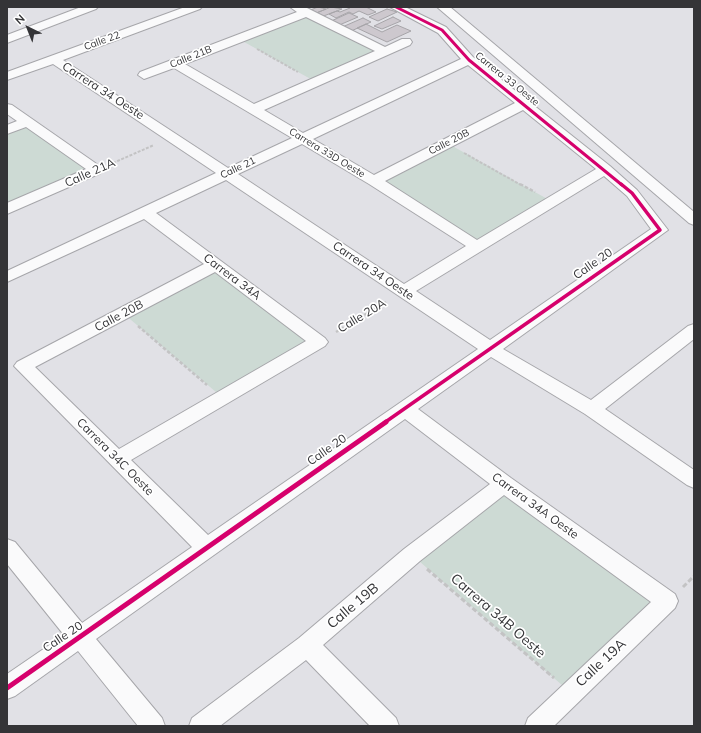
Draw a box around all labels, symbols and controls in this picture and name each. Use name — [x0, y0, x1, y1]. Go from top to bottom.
north arrow — [8, 8, 48, 48]
text: N — [12, 11, 28, 27]
street label: Calle 22 — [82, 29, 122, 53]
street label: Calle 21B — [168, 43, 214, 71]
street label: Carrera 33 Oeste — [472, 49, 542, 109]
street label: Carrera 34 Oeste — [59, 59, 147, 123]
street label: Carrera 33D Oeste — [287, 126, 367, 180]
street label: Calle 20B — [427, 127, 471, 157]
street label: Calle 21A — [62, 155, 118, 191]
street label: Calle 21 — [218, 155, 258, 181]
street label: Carrera 34 Oeste — [330, 239, 416, 303]
street label: Calle 20 — [570, 245, 616, 283]
street label: Carrera 34A — [200, 251, 264, 303]
street label: Calle 20A — [335, 296, 389, 336]
street label: Calle 20B — [92, 297, 146, 335]
street label: Carrera 34C Oeste — [73, 415, 157, 499]
street label: Calle 20 — [304, 431, 350, 469]
street label: Carrera 34A Oeste — [489, 470, 581, 542]
street label: Carrera 34B Oeste — [447, 570, 549, 662]
street label: Calle 19B — [324, 580, 382, 632]
street label: Calle 20 — [40, 618, 86, 656]
street label: Calle 19A — [572, 635, 630, 691]

